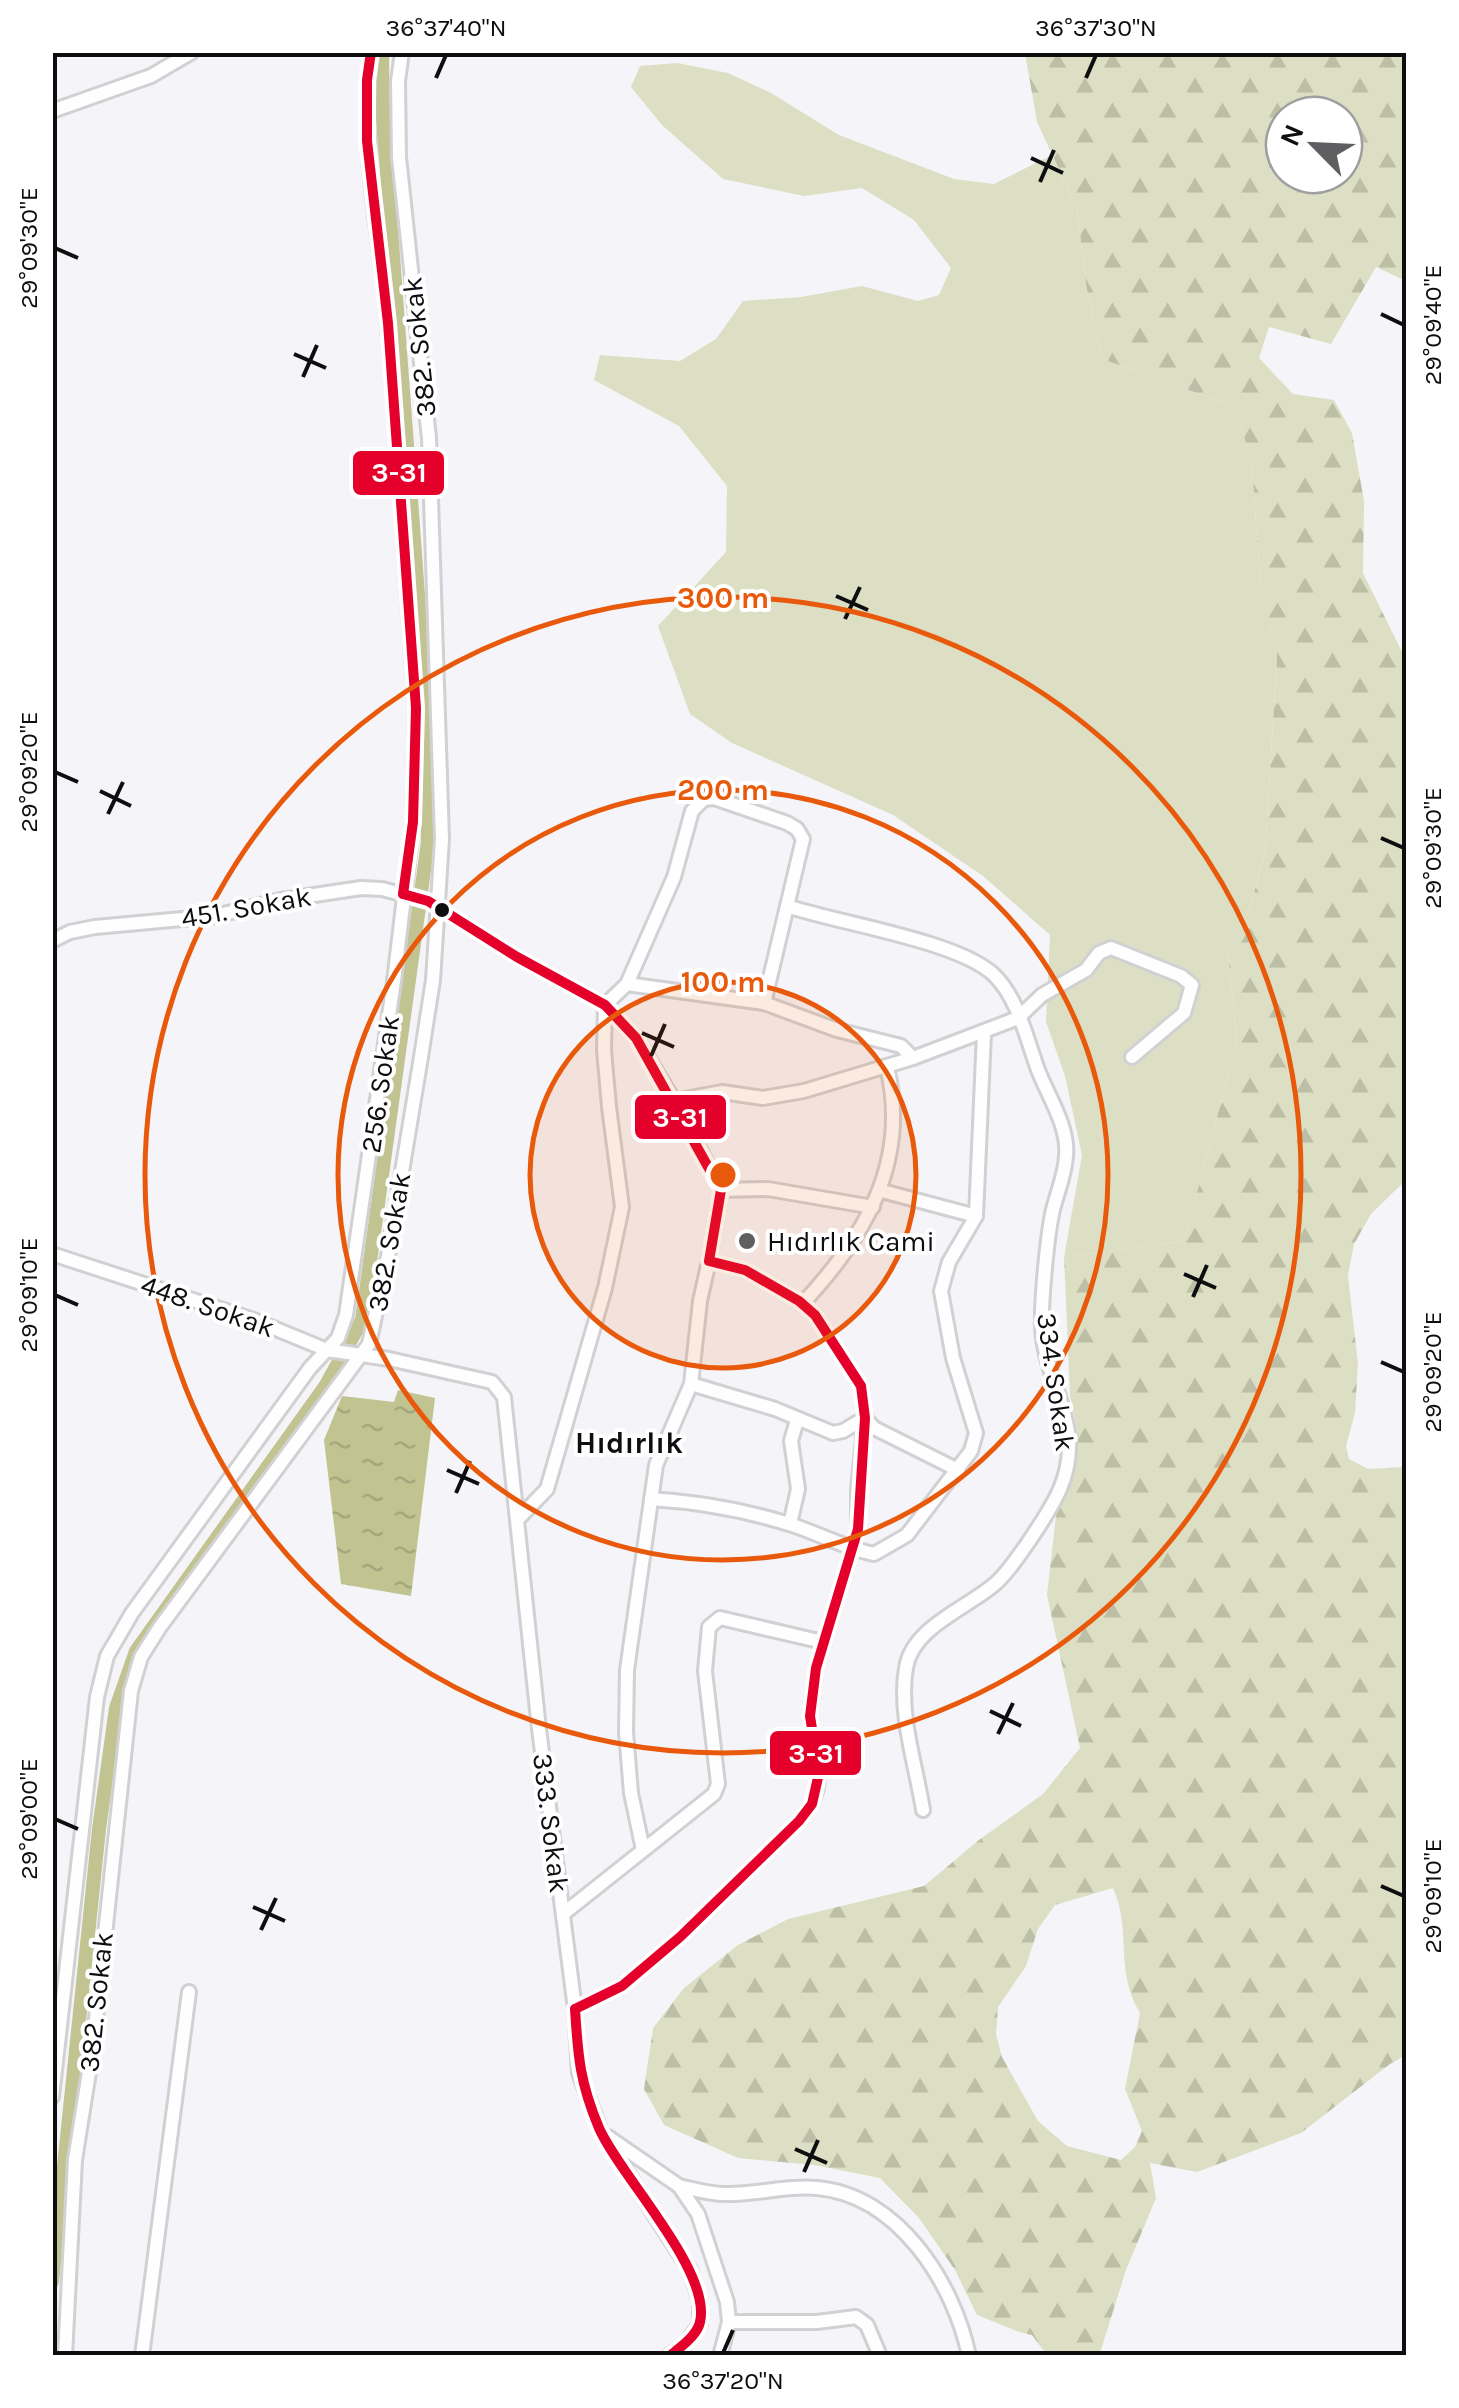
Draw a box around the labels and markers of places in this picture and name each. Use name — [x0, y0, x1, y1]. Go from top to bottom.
unlabelled marker — [432, 900, 452, 920]
centre of rings — [705, 1157, 741, 1193]
place label: Hıdırlık Cami — [767, 1225, 935, 1258]
marker: Hıdırlık Cami — [736, 1230, 758, 1252]

